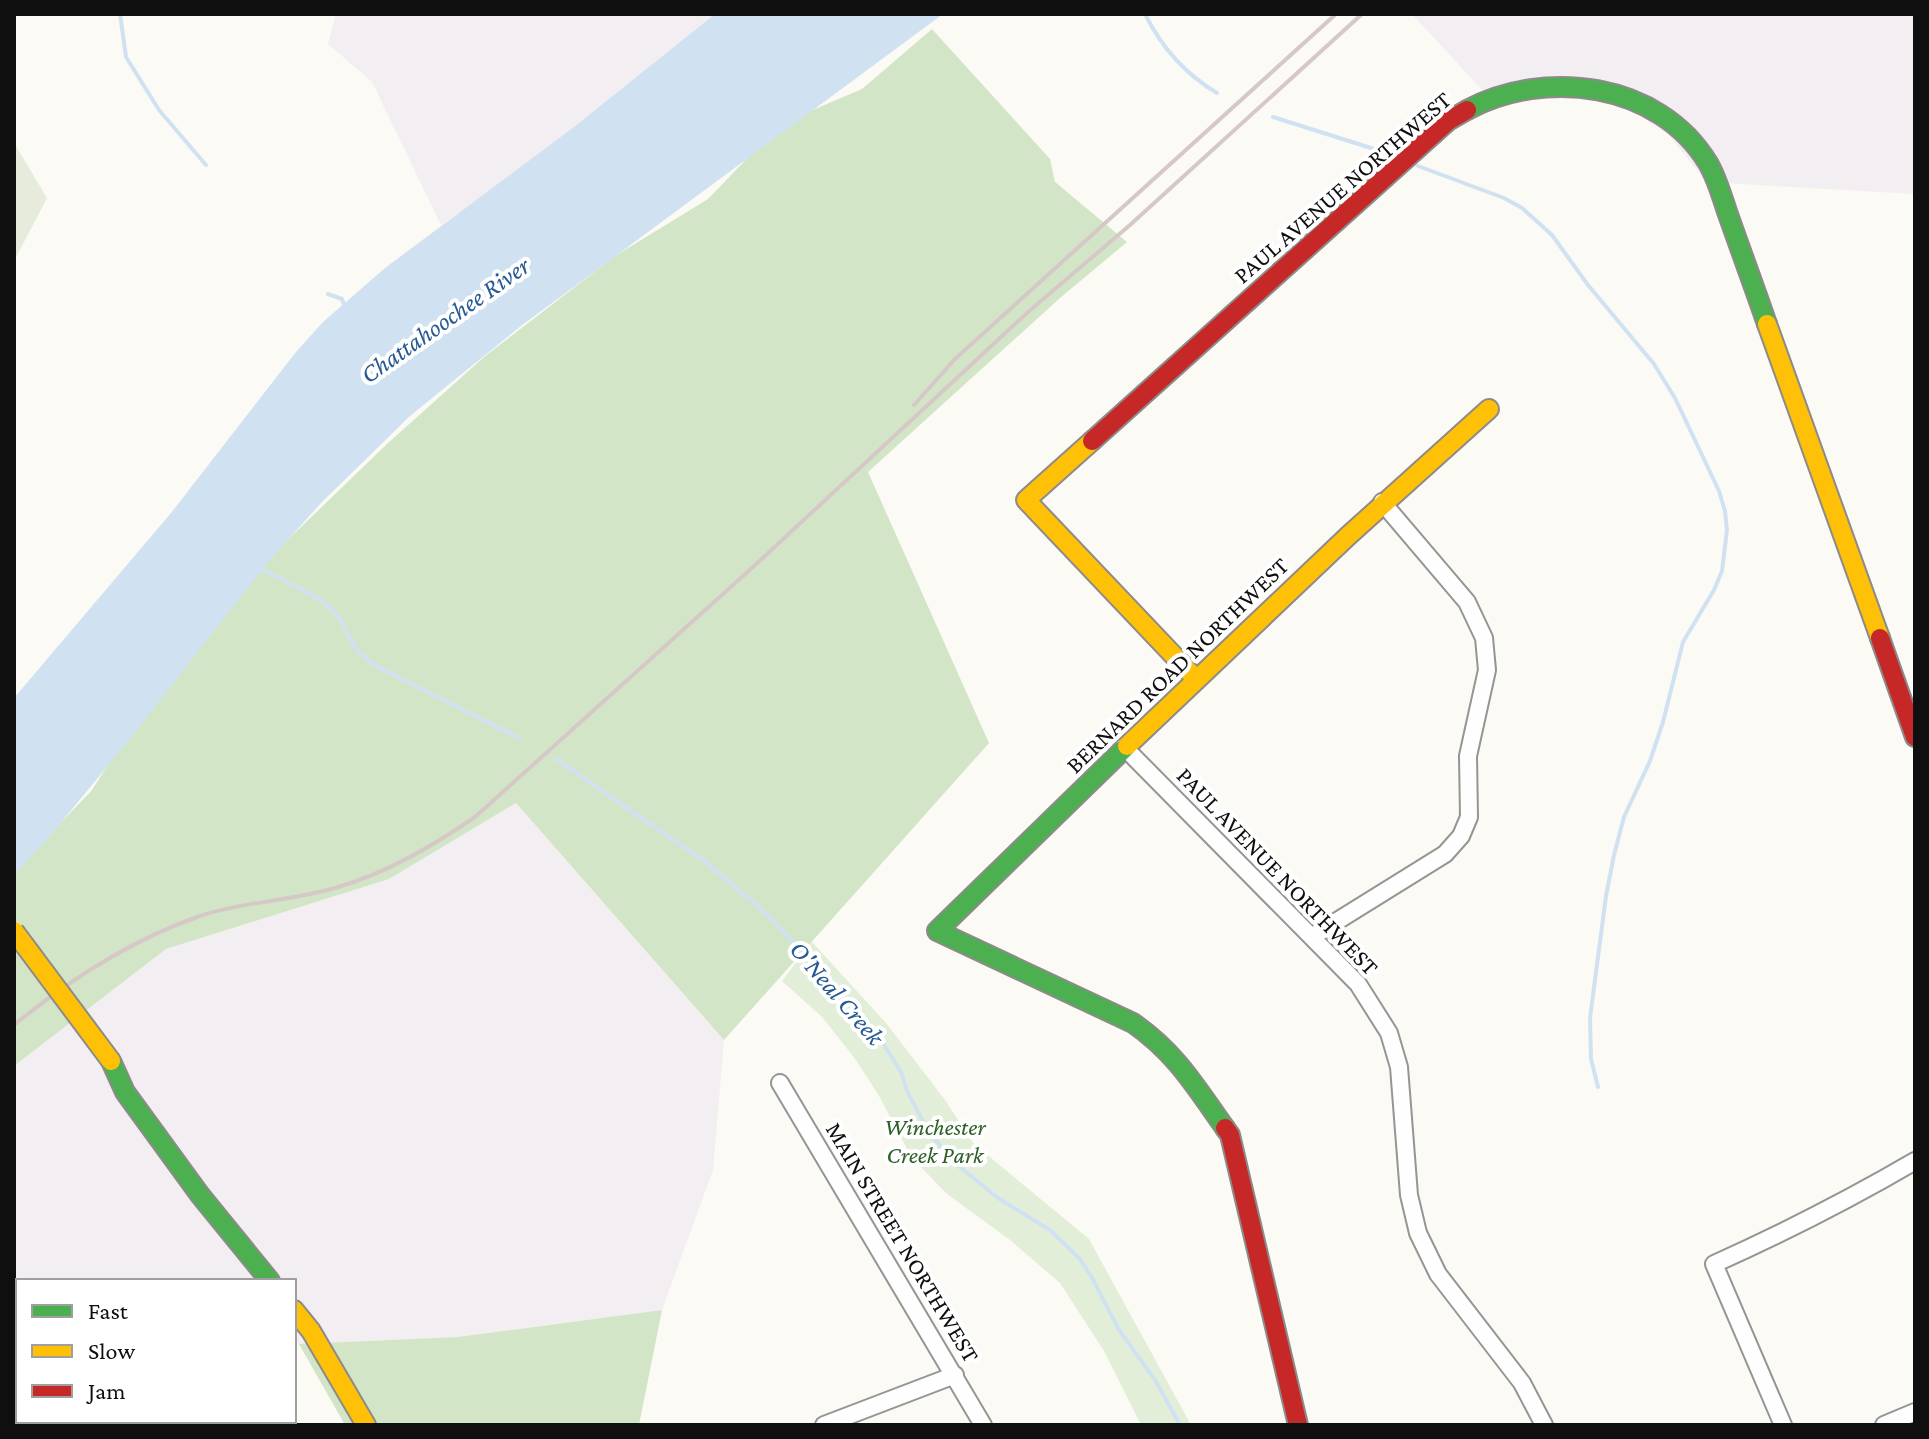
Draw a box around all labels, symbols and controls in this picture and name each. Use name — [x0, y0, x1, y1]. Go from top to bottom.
street label: PAUL AVENUE NORTHWEST — [1228, 86, 1456, 288]
water label: Chattahoochee River — [355, 250, 536, 389]
street label: BERNARD ROAD NORTHWEST — [1060, 552, 1294, 778]
street label: PAUL AVENUE NORTHWEST — [1172, 762, 1384, 980]
water label: O'Neal Creek — [784, 935, 891, 1052]
park label: Winchester Creek Park — [884, 1113, 986, 1168]
street label: MAIN STREET NORTHWEST — [821, 1117, 985, 1367]
legend — [16, 1279, 296, 1423]
text: Fast — [88, 1297, 129, 1324]
text: Slow — [88, 1337, 135, 1364]
text: Jam — [86, 1377, 126, 1404]

